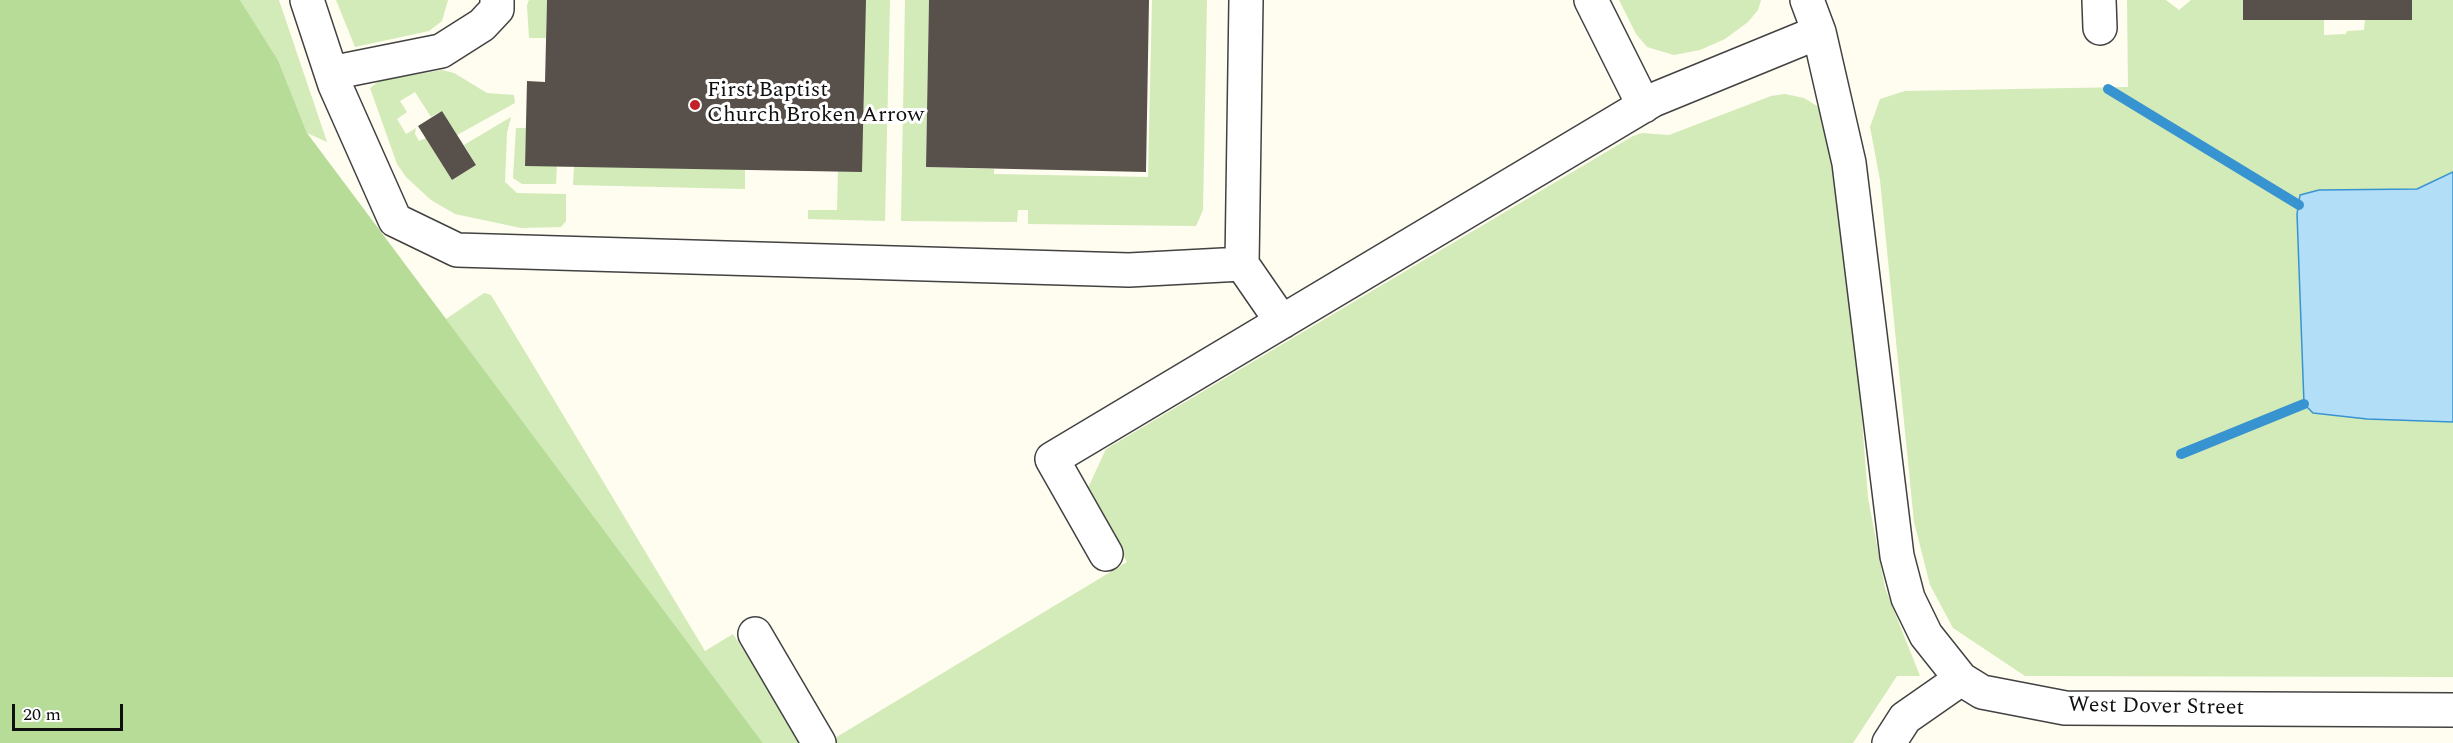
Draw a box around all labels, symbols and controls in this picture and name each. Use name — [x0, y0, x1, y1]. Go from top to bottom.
place label: First Baptist Church Broken Arrow — [707, 79, 924, 130]
marker: First Baptist Church Broken Arrow — [688, 98, 702, 112]
scale bar — [15, 692, 126, 730]
street label: West Dover Street — [2068, 693, 2244, 723]
text: 20 m — [23, 701, 61, 728]

